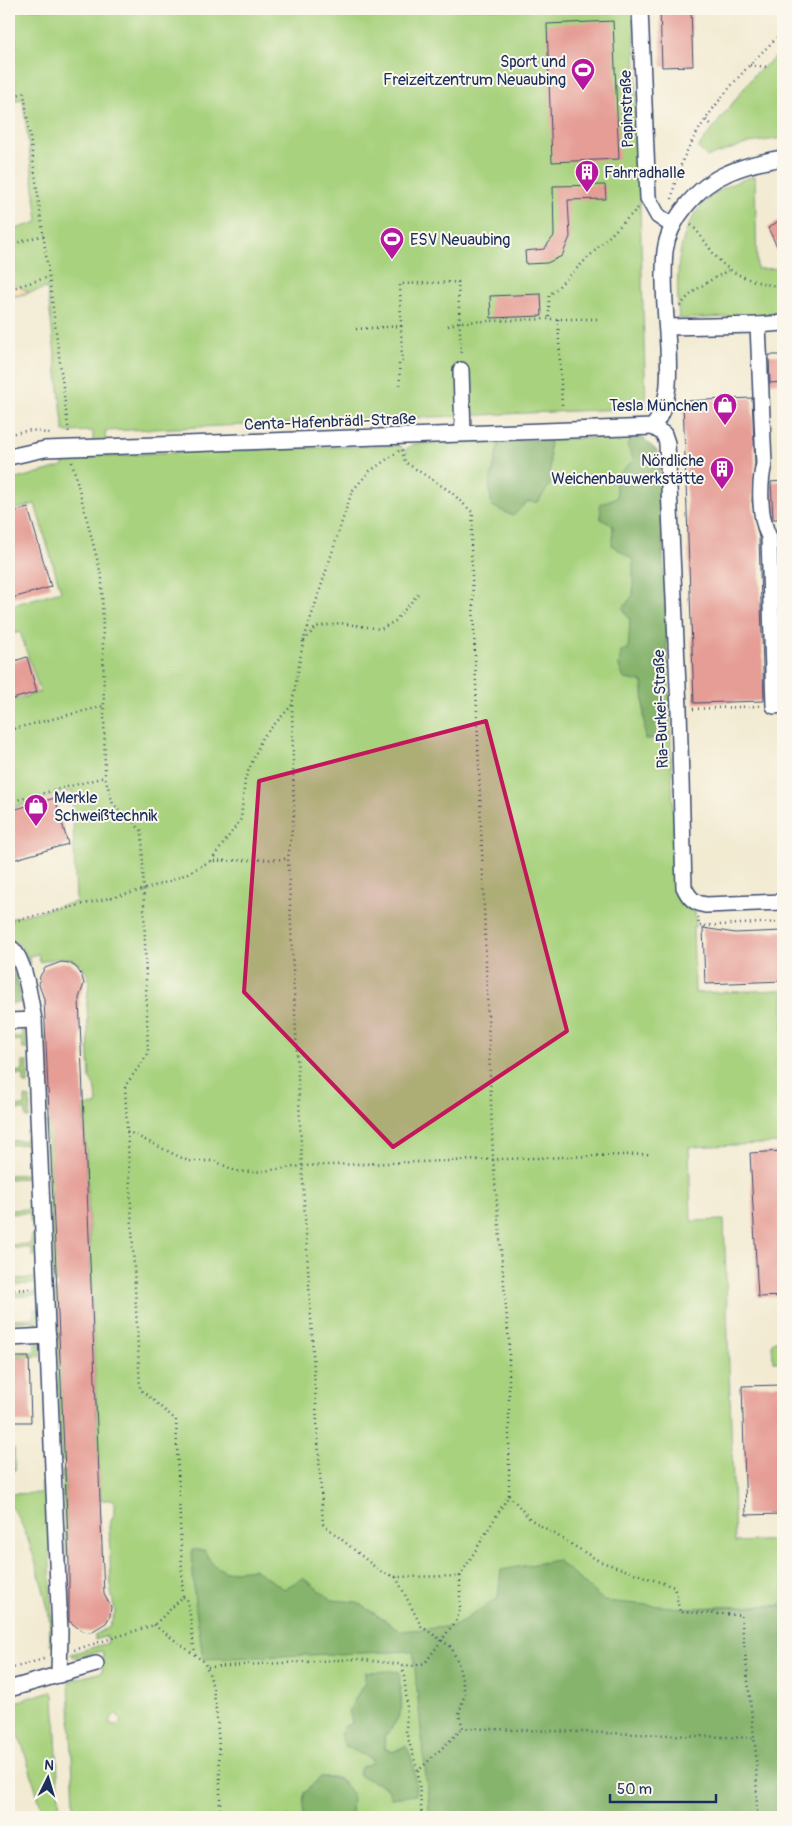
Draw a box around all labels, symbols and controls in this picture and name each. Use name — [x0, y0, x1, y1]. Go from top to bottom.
place label: Sport und Freizeitzentrum Neuaubing — [383, 52, 566, 90]
sports icon: Sport und Freizeitzentrum Neuaubing — [570, 57, 596, 91]
street label: Papinstraße — [616, 70, 638, 148]
building icon: Fahrradhalle — [574, 159, 600, 193]
place label: Fahrradhalle — [604, 163, 685, 183]
sports icon: ESV Neuaubing — [379, 226, 405, 260]
place label: ESV Neuaubing — [410, 230, 510, 250]
shop icon: Tesla München — [712, 392, 738, 426]
place label: Tesla München — [609, 396, 708, 416]
street label: Centa-Hafenbrädl-Straße — [244, 409, 416, 435]
place label: Nördliche Weichenbauwerkstätte — [551, 451, 704, 489]
building icon: Nördliche Weichenbauwerkstätte — [709, 456, 735, 490]
street label: Ria-Burkei-Straße — [649, 649, 673, 769]
place label: Merkle Schweißtechnik — [54, 788, 158, 826]
shop icon: Merkle Schweißtechnik — [23, 793, 49, 827]
north arrow — [22, 1754, 72, 1804]
text: N — [44, 1757, 55, 1774]
scale bar — [610, 1771, 716, 1803]
text: 50 m — [617, 1780, 652, 1799]

